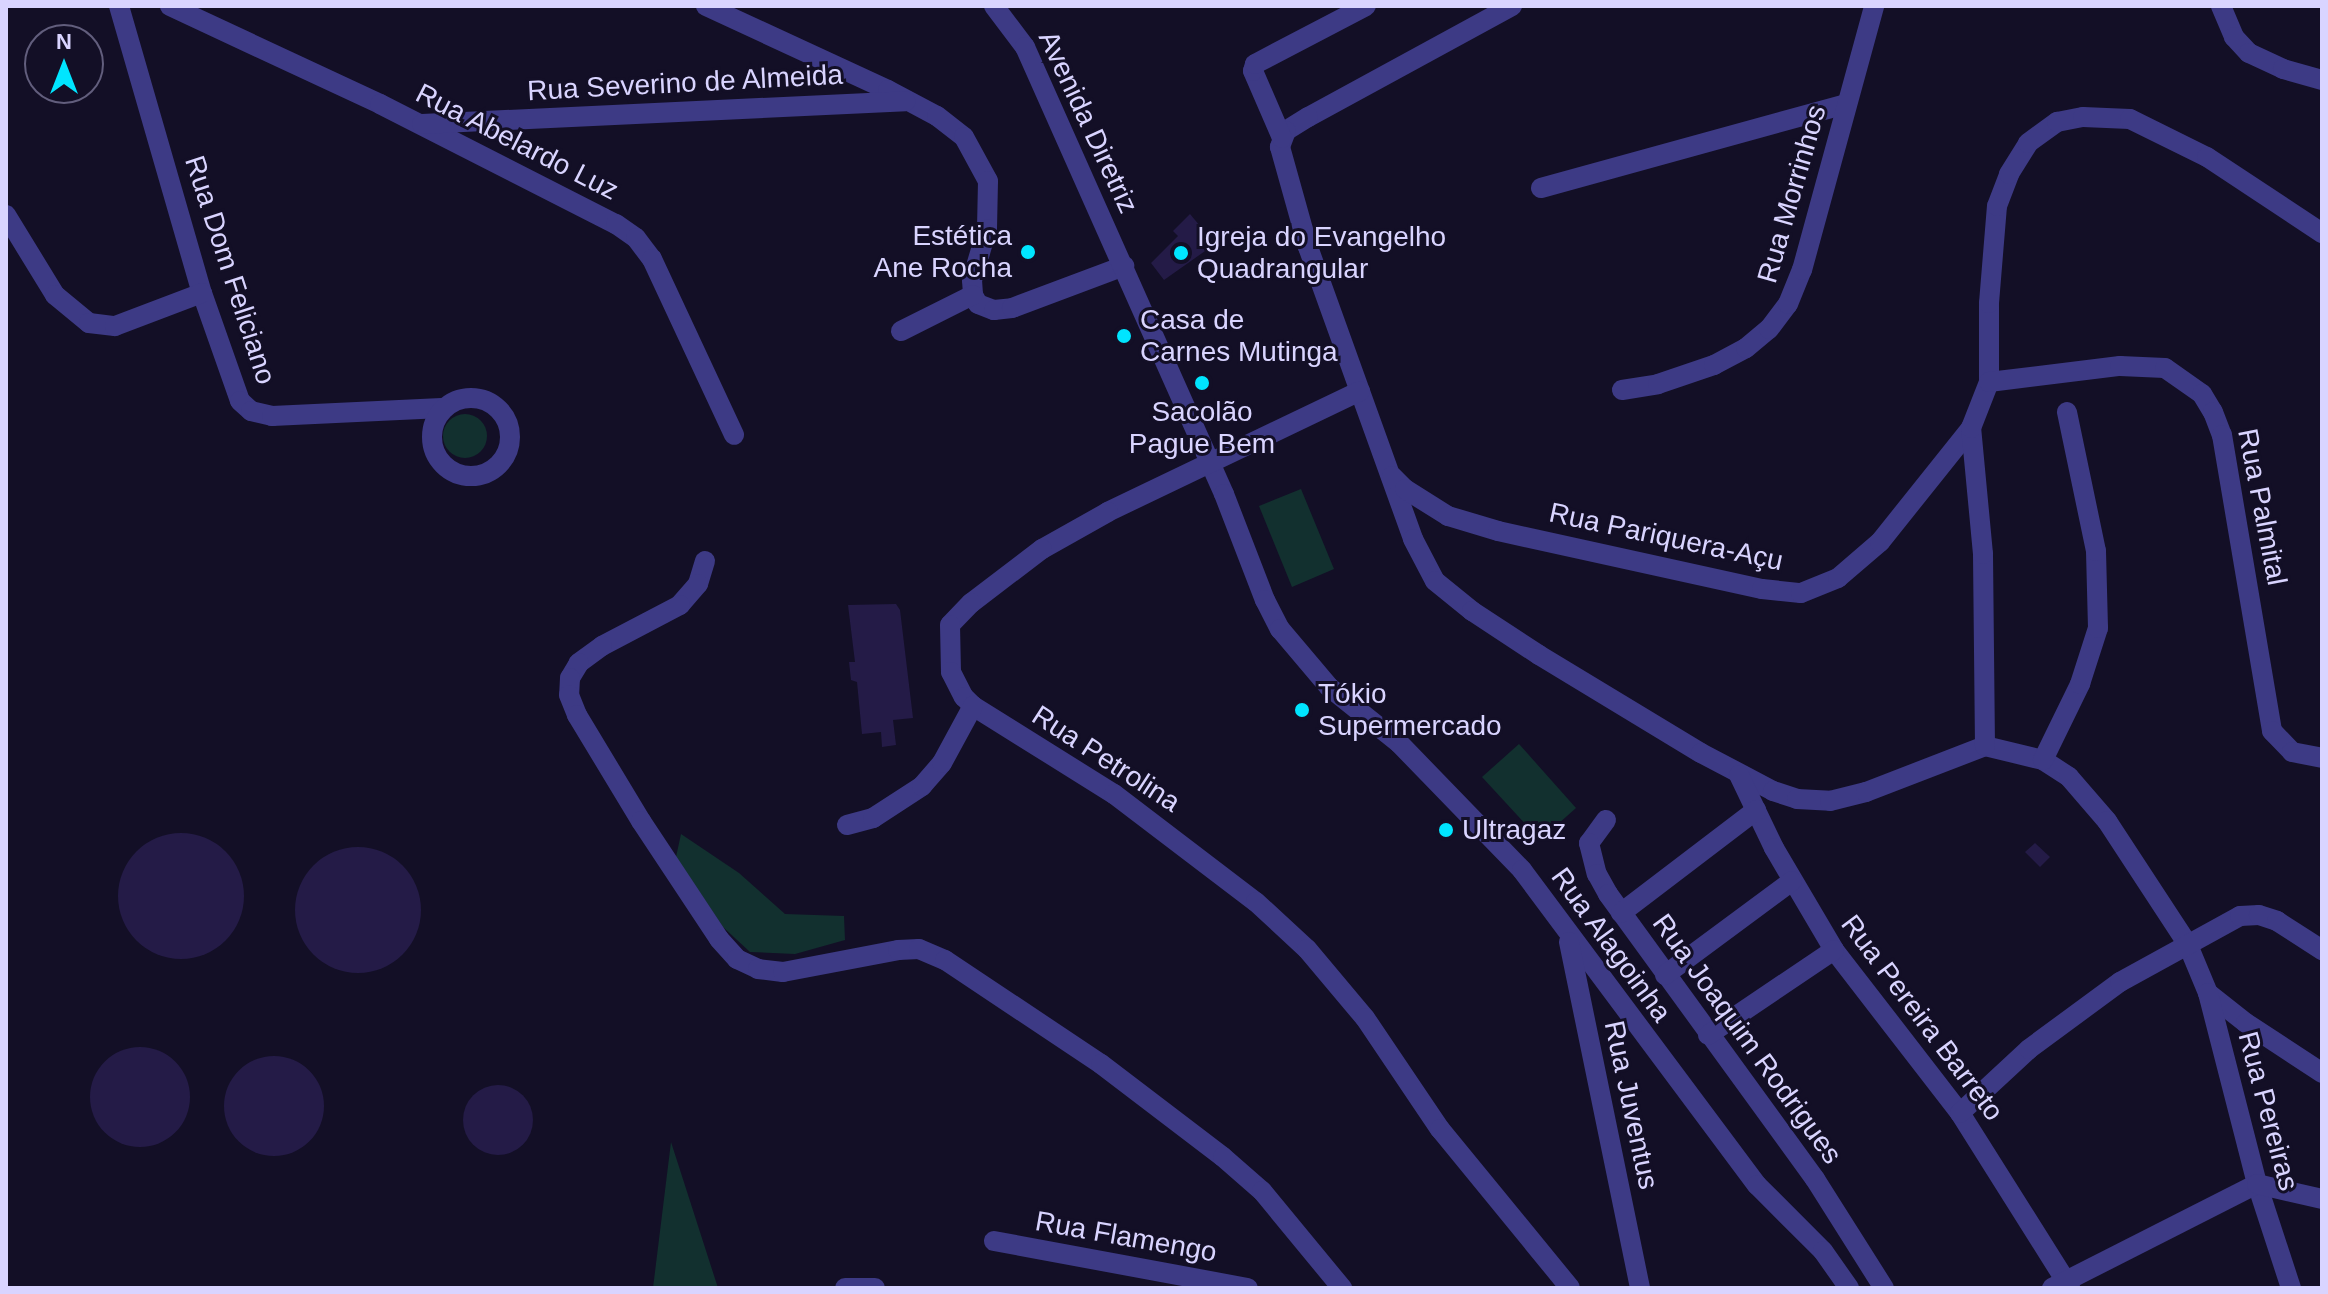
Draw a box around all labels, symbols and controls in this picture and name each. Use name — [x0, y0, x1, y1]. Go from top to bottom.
north arrow — [24, 24, 104, 104]
street label: Avenida Diretriz — [1031, 26, 1145, 218]
text: N — [56, 29, 72, 54]
street label: Rua Severino de Almeida — [526, 58, 844, 108]
street label: Rua Abelardo Luz — [410, 76, 624, 208]
street label: Rua Morrinhos — [1751, 101, 1833, 287]
street label: Rua Dom Feliciano — [177, 152, 283, 388]
place label: Estética Ane Rocha — [873, 219, 1012, 285]
place label: Igreja do Evangelho Quadrangular — [1197, 220, 1446, 286]
marker: Estética Ane Rocha — [1019, 243, 1037, 261]
marker: Igreja do Evangelho Quadrangular — [1172, 244, 1190, 262]
place label: Casa de Carnes Mutinga — [1140, 303, 1338, 369]
marker: Casa de Carnes Mutinga — [1115, 327, 1133, 345]
marker: Sacolão Pague Bem — [1193, 374, 1211, 392]
place label: Sacolão Pague Bem — [1129, 395, 1275, 461]
street label: Rua Palmital — [2230, 426, 2294, 588]
street label: Rua Pariquera-Açu — [1546, 496, 1786, 578]
place label: Tókio Supermercado — [1318, 677, 1502, 743]
street label: Rua Petrolina — [1026, 699, 1186, 819]
marker: Tókio Supermercado — [1293, 701, 1311, 719]
place label: Ultragaz — [1462, 813, 1566, 847]
marker: Ultragaz — [1437, 821, 1455, 839]
street label: Rua Alagoinha — [1543, 861, 1679, 1029]
street label: Rua Joaquim Rodrigues — [1645, 908, 1849, 1170]
street label: Rua Pereira Barreto — [1834, 908, 2010, 1128]
street label: Rua Juventus — [1597, 1018, 1665, 1192]
street label: Rua Pereiras — [2231, 1028, 2305, 1194]
street label: Rua Flamengo — [1033, 1205, 1219, 1269]

